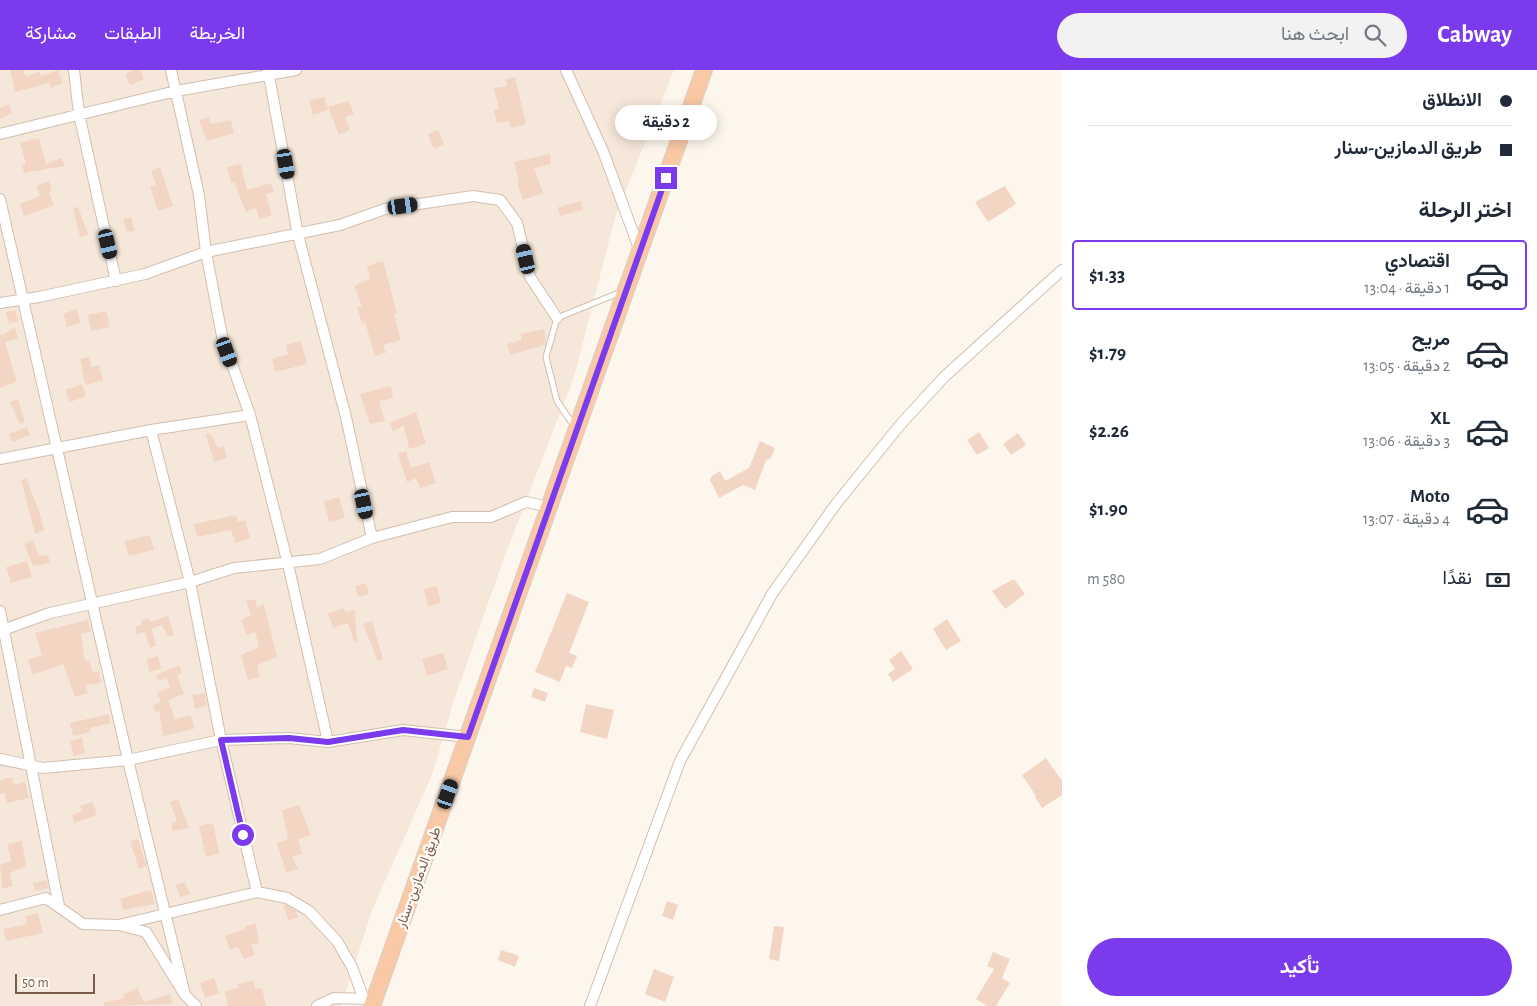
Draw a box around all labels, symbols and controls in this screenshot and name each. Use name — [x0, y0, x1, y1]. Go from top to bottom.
search box — [1057, 13, 1407, 58]
icon: search — [1361, 21, 1389, 49]
text: Cabway — [1437, 23, 1512, 47]
text: مشاركة — [25, 25, 76, 43]
text: الطبقات — [104, 25, 161, 43]
text: الخريطة — [189, 25, 245, 43]
text: ابحث هنا — [1281, 25, 1349, 44]
text: الانطلاق — [1422, 91, 1482, 110]
callout: 2 دقيقة — [615, 106, 717, 140]
text: 2 دقيقة — [642, 114, 690, 130]
text: طريق الدمازين-سنار — [1335, 139, 1482, 158]
car — [276, 148, 295, 180]
route end — [655, 167, 677, 189]
car — [387, 196, 418, 216]
text: اختر الرحلة — [1418, 199, 1512, 221]
car — [97, 228, 118, 260]
car — [515, 243, 536, 275]
text: اقتصادي — [1385, 252, 1450, 271]
icon: car — [1465, 253, 1510, 298]
text: $1.33 — [1089, 266, 1125, 285]
text: 1 دقيقة · 13:04 — [1364, 280, 1450, 296]
text: مريح — [1412, 330, 1450, 349]
icon: car — [1465, 331, 1510, 376]
car — [214, 335, 239, 369]
text: $1.79 — [1089, 344, 1126, 363]
text: 2 دقيقة · 13:05 — [1363, 358, 1450, 374]
text: XL — [1430, 409, 1450, 428]
icon: car — [1465, 409, 1510, 454]
text: $2.26 — [1089, 422, 1129, 441]
text: 3 دقيقة · 13:06 — [1363, 433, 1450, 449]
text: Moto — [1410, 487, 1450, 506]
icon: car — [1465, 487, 1510, 532]
car — [353, 488, 374, 520]
text: $1.90 — [1089, 500, 1128, 519]
text: 4 دقيقة · 13:07 — [1363, 511, 1450, 527]
icon: cash — [1484, 566, 1512, 594]
text: نقدًا — [1443, 569, 1472, 588]
text: 580 m — [1087, 571, 1125, 587]
car — [436, 777, 459, 811]
route start — [232, 824, 254, 846]
street label: طريق الدمازين-سنار — [394, 825, 445, 931]
button: تأكيد — [1087, 938, 1512, 996]
scale bar — [15, 971, 95, 994]
text: 50 m — [22, 976, 49, 990]

